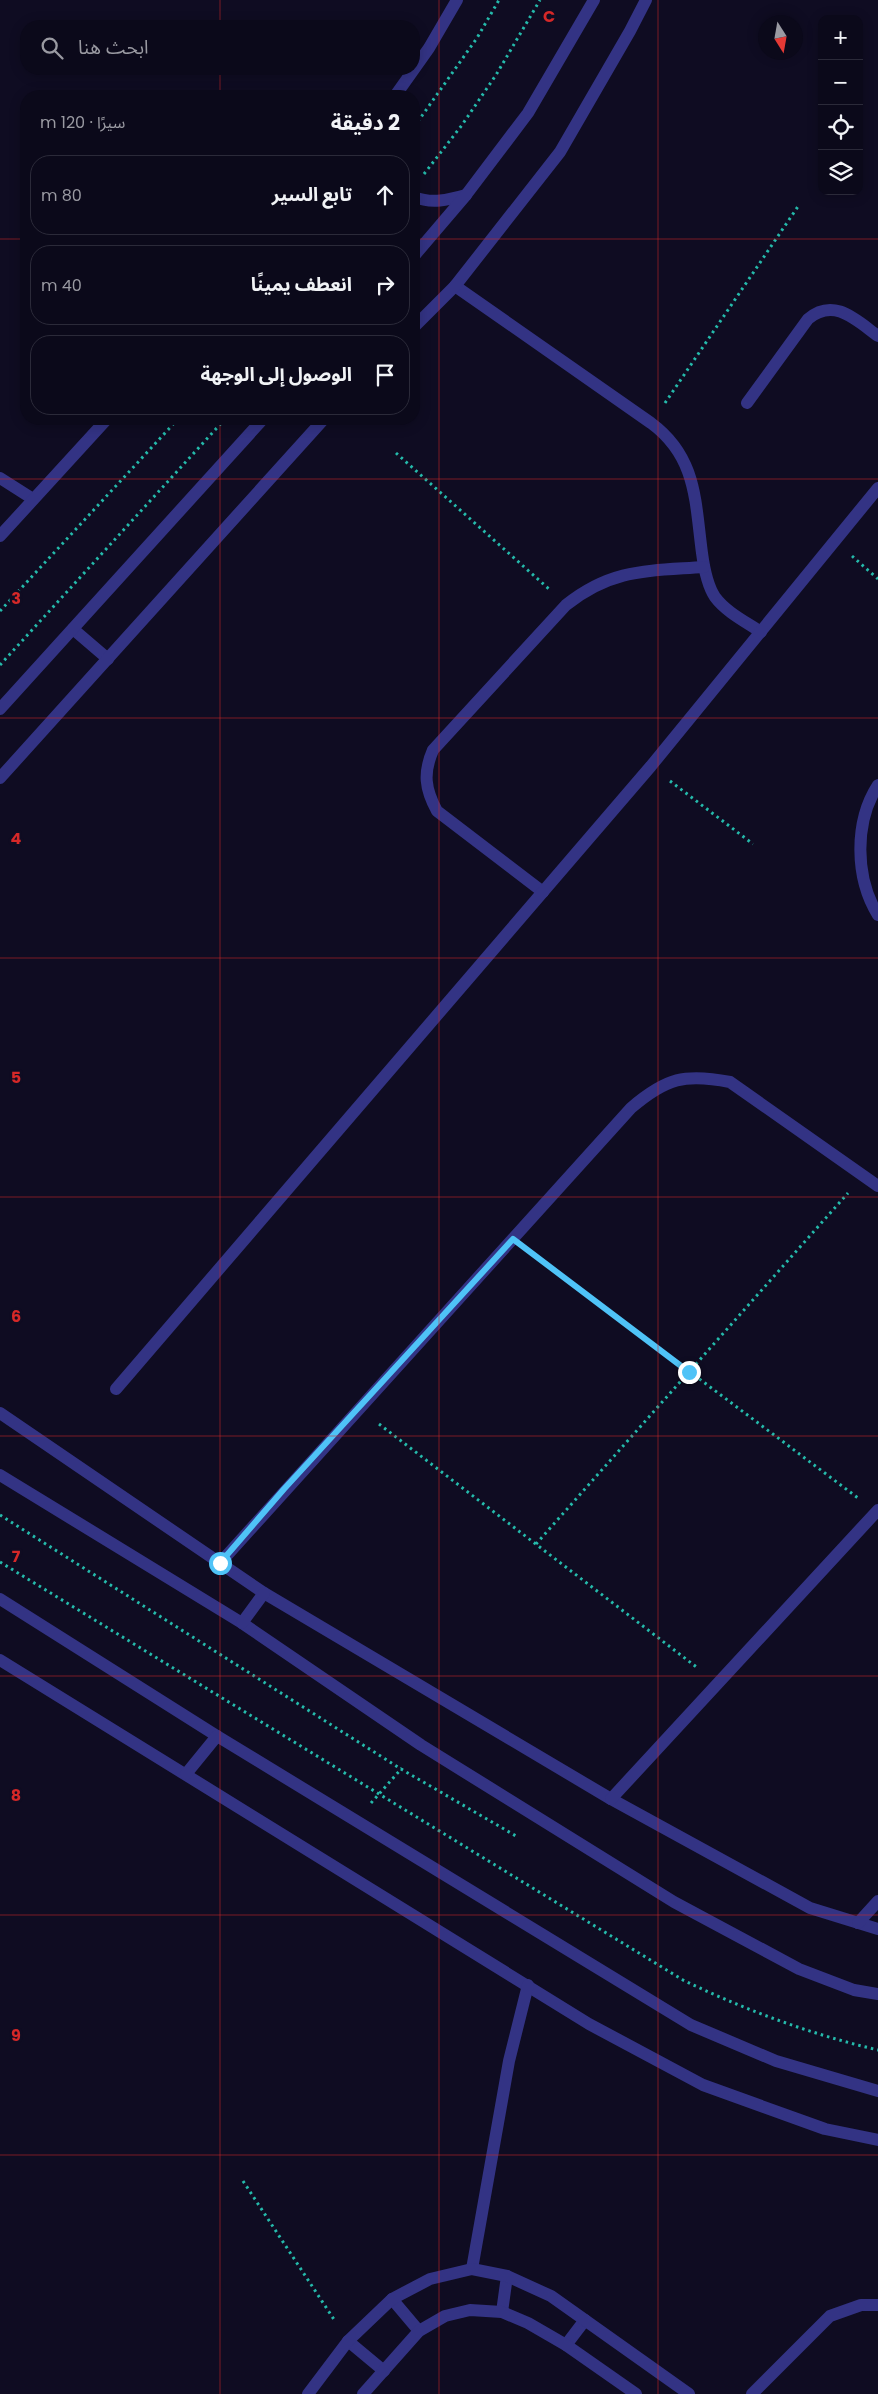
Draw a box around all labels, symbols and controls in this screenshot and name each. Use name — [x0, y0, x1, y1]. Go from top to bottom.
text: C — [543, 5, 555, 28]
north arrow — [758, 15, 803, 60]
map controls — [818, 15, 863, 195]
button: + — [818, 15, 863, 60]
search box — [20, 20, 420, 75]
icon: search — [38, 34, 66, 62]
text: ابحث هنا — [78, 34, 149, 61]
button: − — [818, 60, 863, 105]
button: locate — [818, 105, 863, 150]
text: 2 دقيقة — [331, 108, 400, 137]
text: سيرًا · 120 m — [40, 111, 125, 134]
button: layers — [818, 150, 863, 195]
text: تابع السير — [272, 181, 352, 208]
icon: ahead — [371, 181, 399, 209]
text: 80 m — [41, 184, 82, 207]
text: انعطف يمينًا — [251, 271, 352, 298]
icon: right — [371, 271, 399, 299]
text: 40 m — [41, 274, 82, 297]
text: الوصول إلى الوجهة — [200, 361, 352, 388]
icon: arrive — [371, 361, 399, 389]
text: 3 — [11, 587, 21, 610]
text: 4 — [11, 827, 22, 850]
text: 5 — [11, 1066, 21, 1089]
text: 6 — [11, 1305, 21, 1328]
route end — [678, 1361, 701, 1384]
text: 7 — [12, 1545, 21, 1568]
route start — [209, 1552, 232, 1575]
text: 8 — [11, 1784, 21, 1807]
text: 9 — [11, 2024, 21, 2047]

